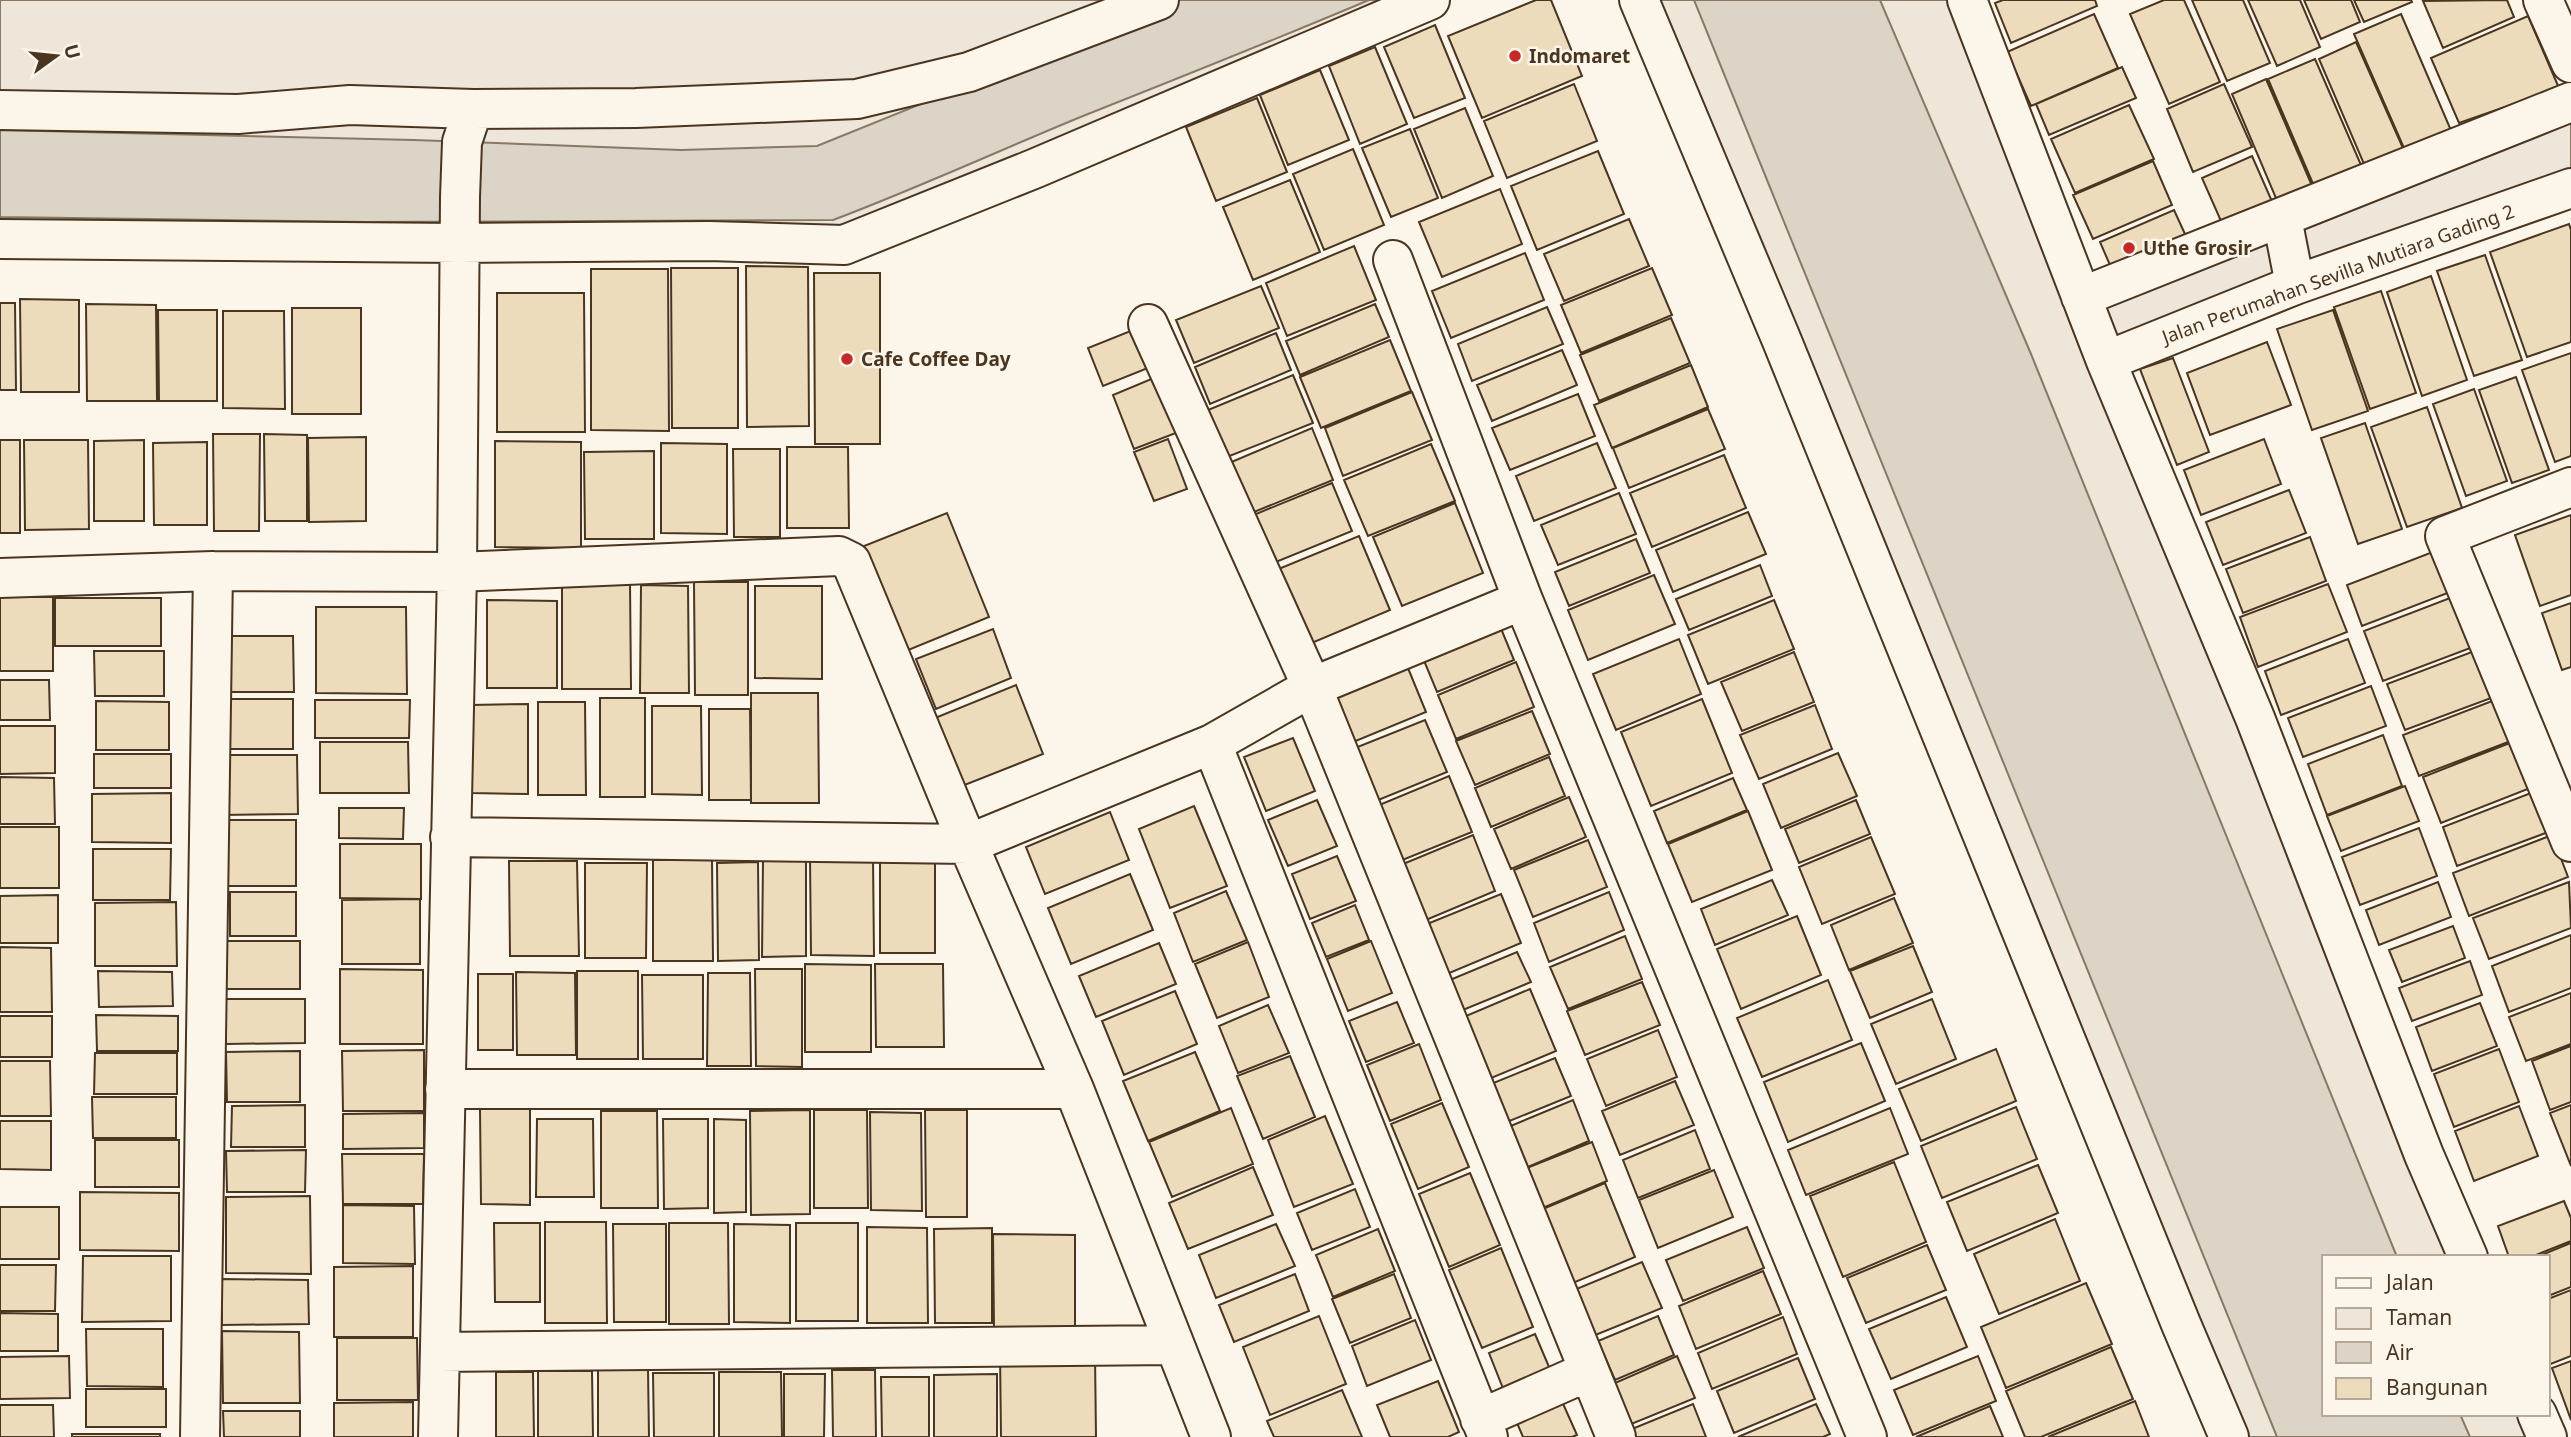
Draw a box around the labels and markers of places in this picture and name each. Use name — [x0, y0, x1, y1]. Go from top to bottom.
place label: Indomaret — [1529, 43, 1630, 69]
marker: Indomaret — [1507, 48, 1523, 64]
place label: Uthe Grosir — [2143, 235, 2252, 261]
marker: Uthe Grosir — [2121, 240, 2137, 256]
place label: Cafe Coffee Day — [861, 346, 1011, 372]
marker: Cafe Coffee Day — [839, 351, 855, 367]

